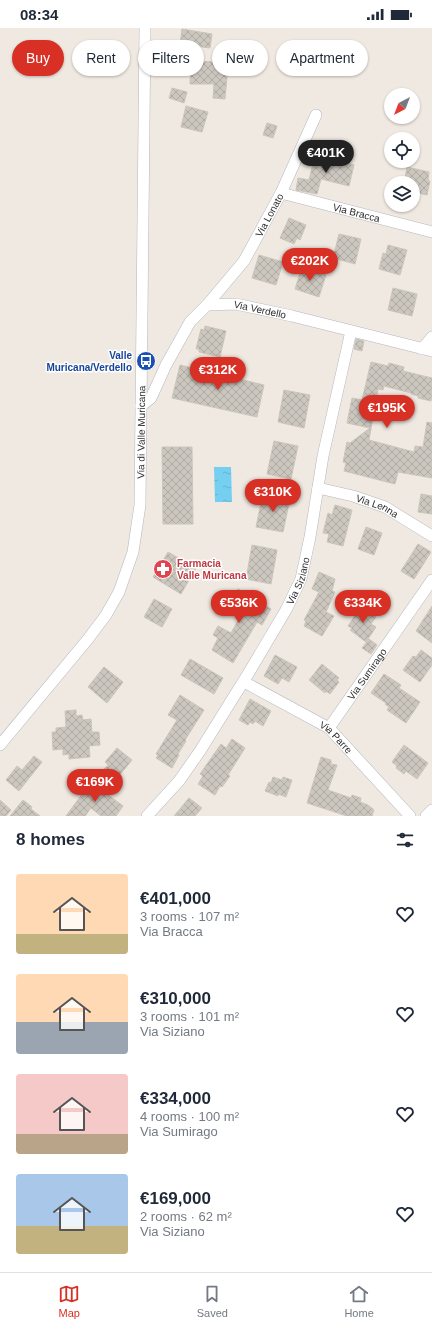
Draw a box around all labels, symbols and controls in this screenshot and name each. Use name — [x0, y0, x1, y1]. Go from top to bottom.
text: 08:34 — [20, 6, 58, 23]
chip: Buy — [12, 40, 64, 76]
chip: Rent — [72, 40, 130, 76]
chip: Filters — [138, 40, 204, 76]
chip: New — [212, 40, 268, 76]
chip: Apartment — [276, 40, 368, 76]
north arrow — [384, 88, 420, 124]
map controls — [384, 88, 420, 212]
button: locate — [384, 132, 420, 168]
pin: €401K — [298, 140, 354, 174]
text: €401K — [307, 145, 345, 160]
button: layers — [384, 176, 420, 212]
street label: Via Lonato — [253, 191, 286, 238]
street label: Via Bracca — [332, 201, 382, 224]
pin: €202K — [282, 248, 338, 282]
text: €202K — [291, 253, 329, 268]
street label: Via Verdello — [233, 298, 288, 320]
place label: Valle Muricana/Verdello — [46, 350, 132, 373]
bus stop icon: Valle Muricana/Verdello — [135, 350, 157, 372]
pin: €312K — [190, 357, 246, 391]
text: €312K — [199, 362, 237, 377]
street label: Via di Valle Muricana — [135, 385, 147, 479]
pin: €195K — [359, 395, 415, 429]
text: €195K — [368, 400, 406, 415]
pin: €310K — [245, 479, 301, 513]
text: €310K — [254, 484, 292, 499]
street label: Via Lenna — [355, 492, 401, 520]
street label: Via Siziano — [284, 556, 311, 606]
pharmacy icon: Farmacia Valle Muricana — [152, 558, 174, 580]
place label: Farmacia Valle Muricana — [177, 558, 247, 581]
pin: €536K — [211, 590, 267, 624]
pin: €334K — [335, 590, 391, 624]
text: €536K — [220, 595, 258, 610]
text: €334K — [344, 595, 382, 610]
street label: Via Sumirago — [345, 646, 389, 702]
street label: Via Parre — [318, 719, 355, 756]
pin: €169K — [67, 769, 123, 803]
text: €169K — [76, 774, 114, 789]
icon: filters — [394, 829, 416, 851]
text: 8 homes — [16, 830, 85, 849]
text: €401,000 — [140, 889, 211, 908]
icon: home — [48, 890, 96, 938]
icon: heart — [394, 903, 416, 925]
text: 3 rooms · 107 m² — [140, 909, 239, 924]
text: Via Bracca — [140, 924, 203, 939]
text: €310,000 — [140, 989, 211, 1008]
icon: home — [48, 990, 96, 1038]
icon: heart — [394, 1003, 416, 1025]
text: 3 rooms · 101 m² — [140, 1009, 239, 1024]
text: Via Siziano — [140, 1024, 205, 1039]
text: €334,000 — [140, 1089, 211, 1108]
icon: home — [48, 1090, 96, 1138]
icon: heart — [394, 1103, 416, 1125]
text: 4 rooms · 100 m² — [140, 1109, 239, 1124]
text: Via Sumirago — [140, 1124, 218, 1139]
text: €169,000 — [140, 1189, 211, 1208]
icon: home — [48, 1190, 96, 1238]
icon: heart — [394, 1203, 416, 1225]
text: 2 rooms · 62 m² — [140, 1209, 232, 1224]
text: Via Siziano — [140, 1224, 205, 1239]
tab: Map — [58, 1283, 80, 1319]
tab: Saved — [197, 1283, 228, 1319]
tab: Home — [344, 1283, 374, 1319]

